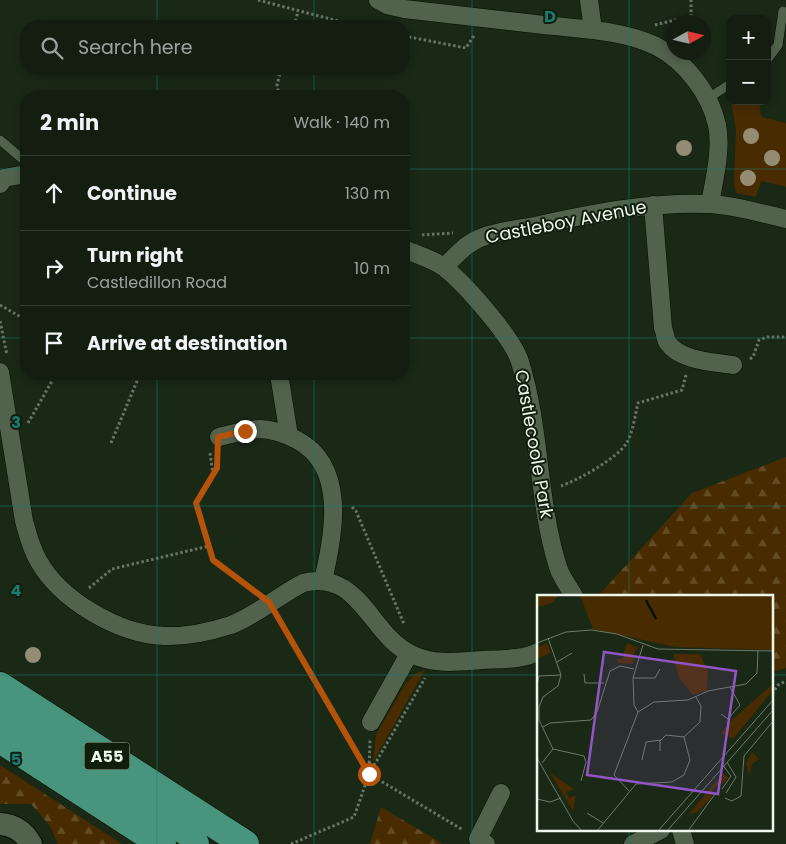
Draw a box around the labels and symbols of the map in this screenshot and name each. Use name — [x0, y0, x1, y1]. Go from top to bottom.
text: D — [544, 5, 556, 28]
north arrow — [666, 15, 711, 60]
street label: Castleboy Avenue — [483, 194, 649, 249]
street label: Castlecoole Park — [509, 368, 560, 521]
text: 3 — [11, 411, 21, 434]
route end — [234, 420, 257, 443]
text: 4 — [11, 579, 22, 602]
inset map — [537, 595, 774, 832]
road number: A55 — [84, 742, 130, 769]
text: 5 — [11, 748, 21, 771]
route start — [358, 763, 381, 786]

